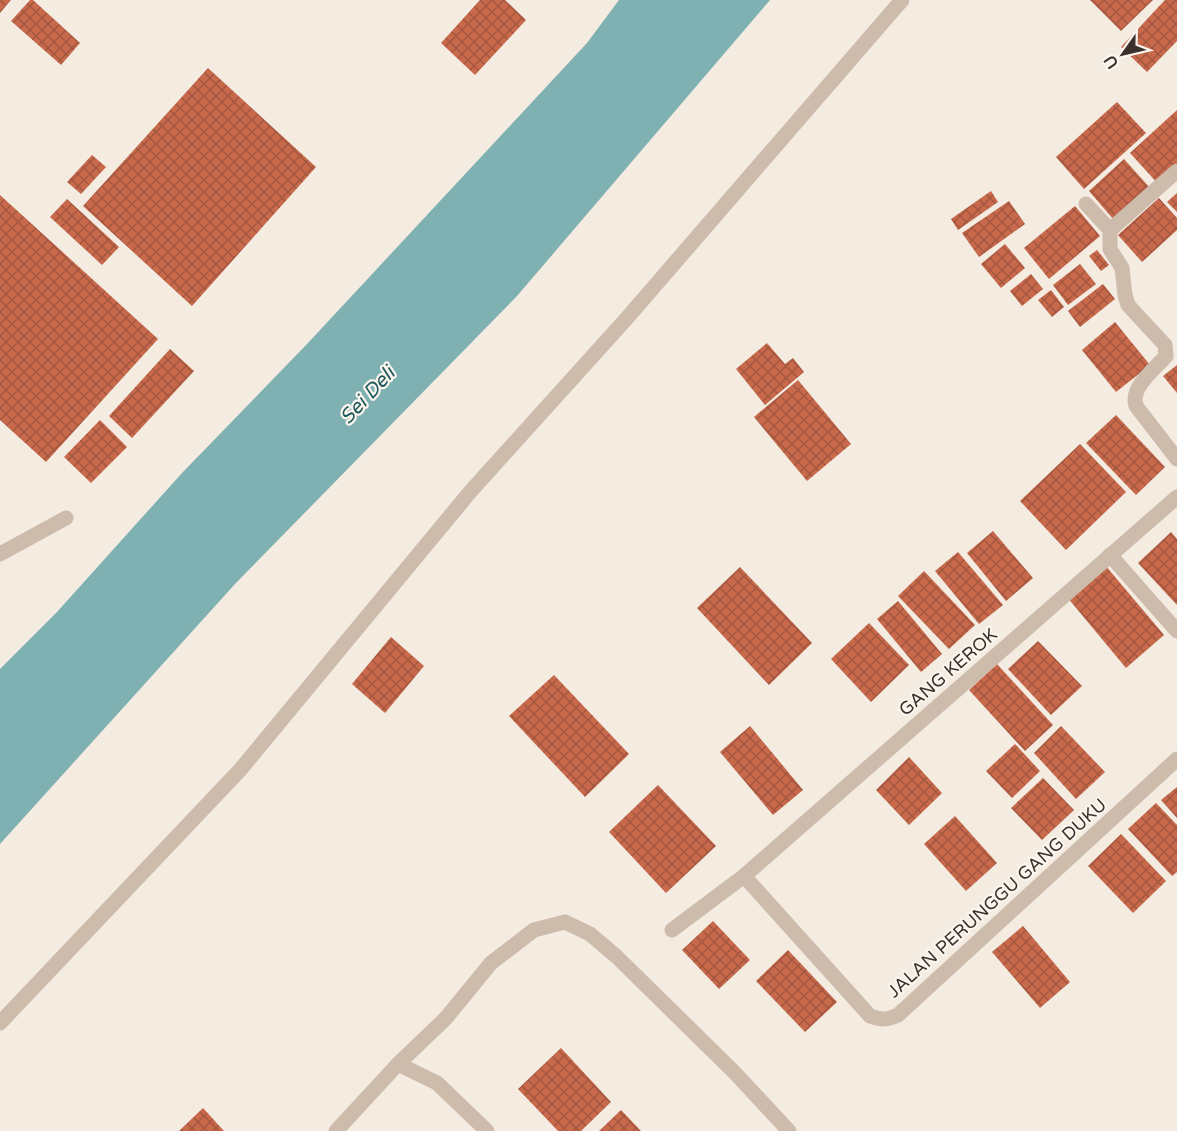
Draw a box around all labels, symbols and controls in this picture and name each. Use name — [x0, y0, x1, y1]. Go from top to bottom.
north arrow — [1093, 24, 1153, 84]
text: U — [1100, 51, 1123, 72]
water label: Sei Deli — [335, 360, 402, 429]
street label: GANG KEROK — [894, 623, 1002, 721]
street label: JALAN PERUNGGU GANG DUKU — [883, 794, 1111, 1002]

